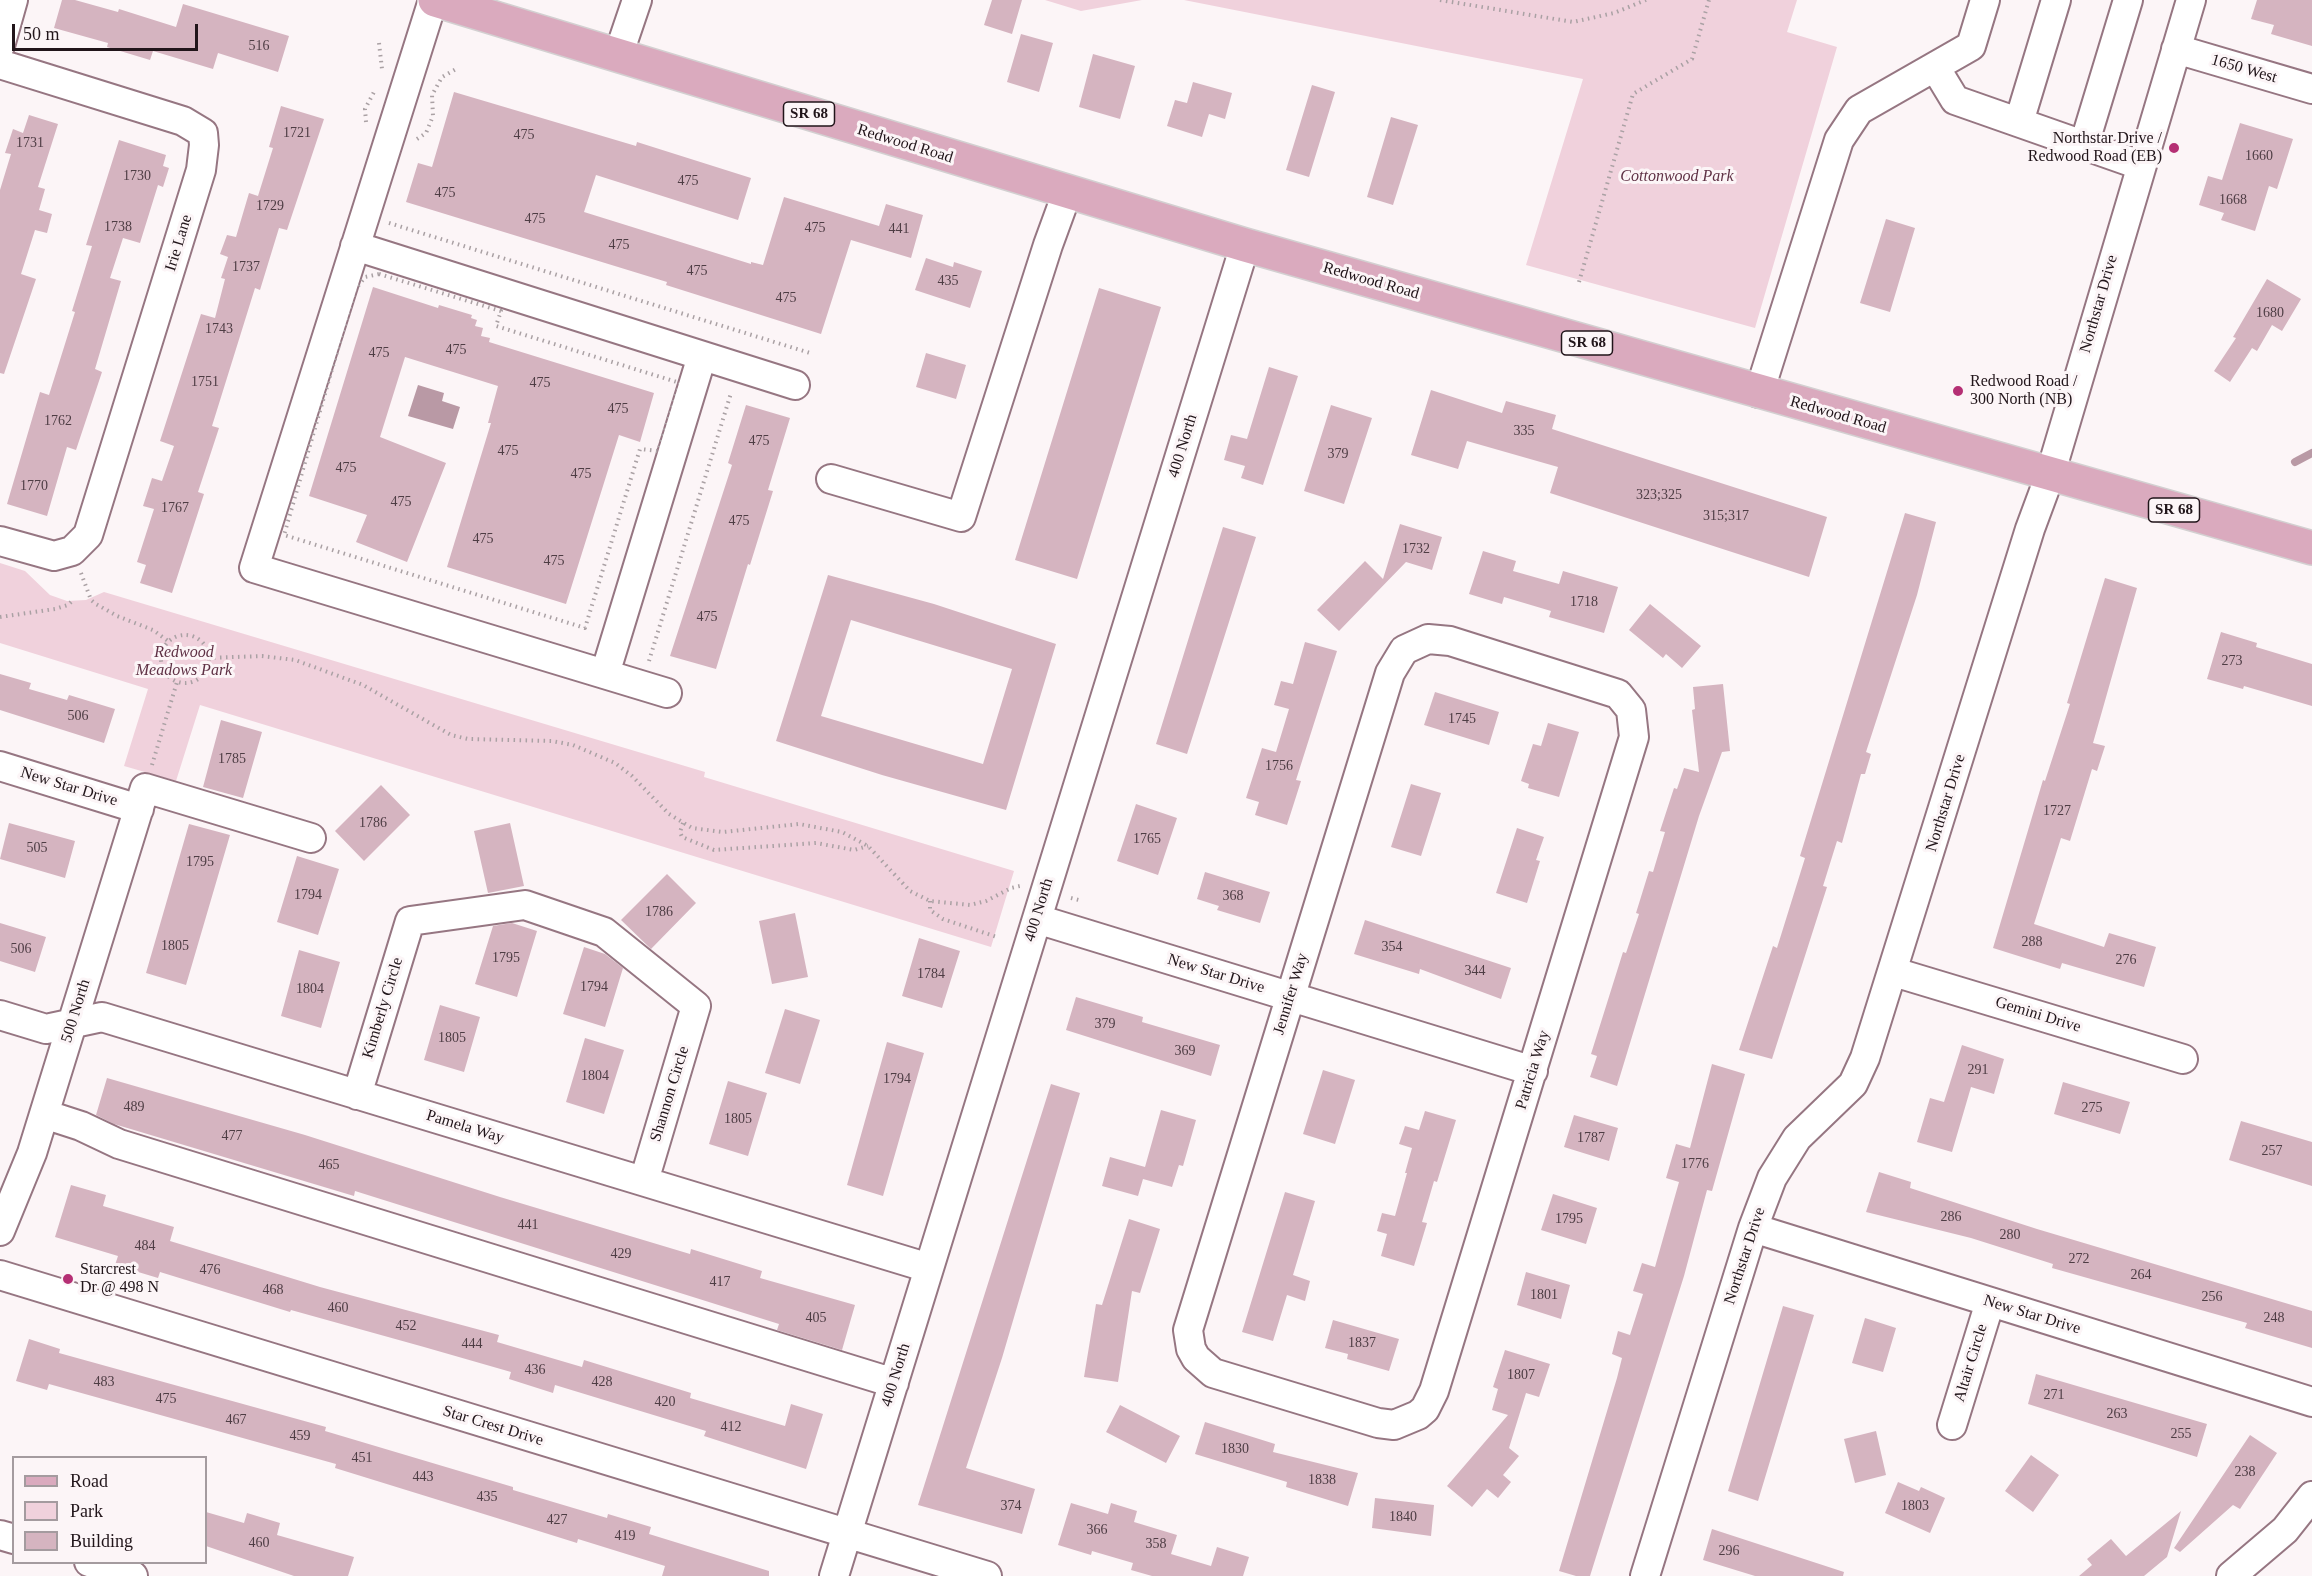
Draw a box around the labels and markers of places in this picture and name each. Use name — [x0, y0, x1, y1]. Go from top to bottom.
place label: Northstar Drive / Redwood Road (EB) — [2028, 129, 2162, 167]
marker: Northstar Drive / Redwood Road (EB) — [2167, 141, 2181, 155]
place label: Redwood Road / 300 North (NB) — [1970, 372, 2078, 410]
marker: Redwood Road / 300 North (NB) — [1951, 384, 1965, 398]
place label: Starcrest Dr @ 498 N — [80, 1260, 159, 1298]
marker: Starcrest Dr @ 498 N — [61, 1272, 75, 1286]

